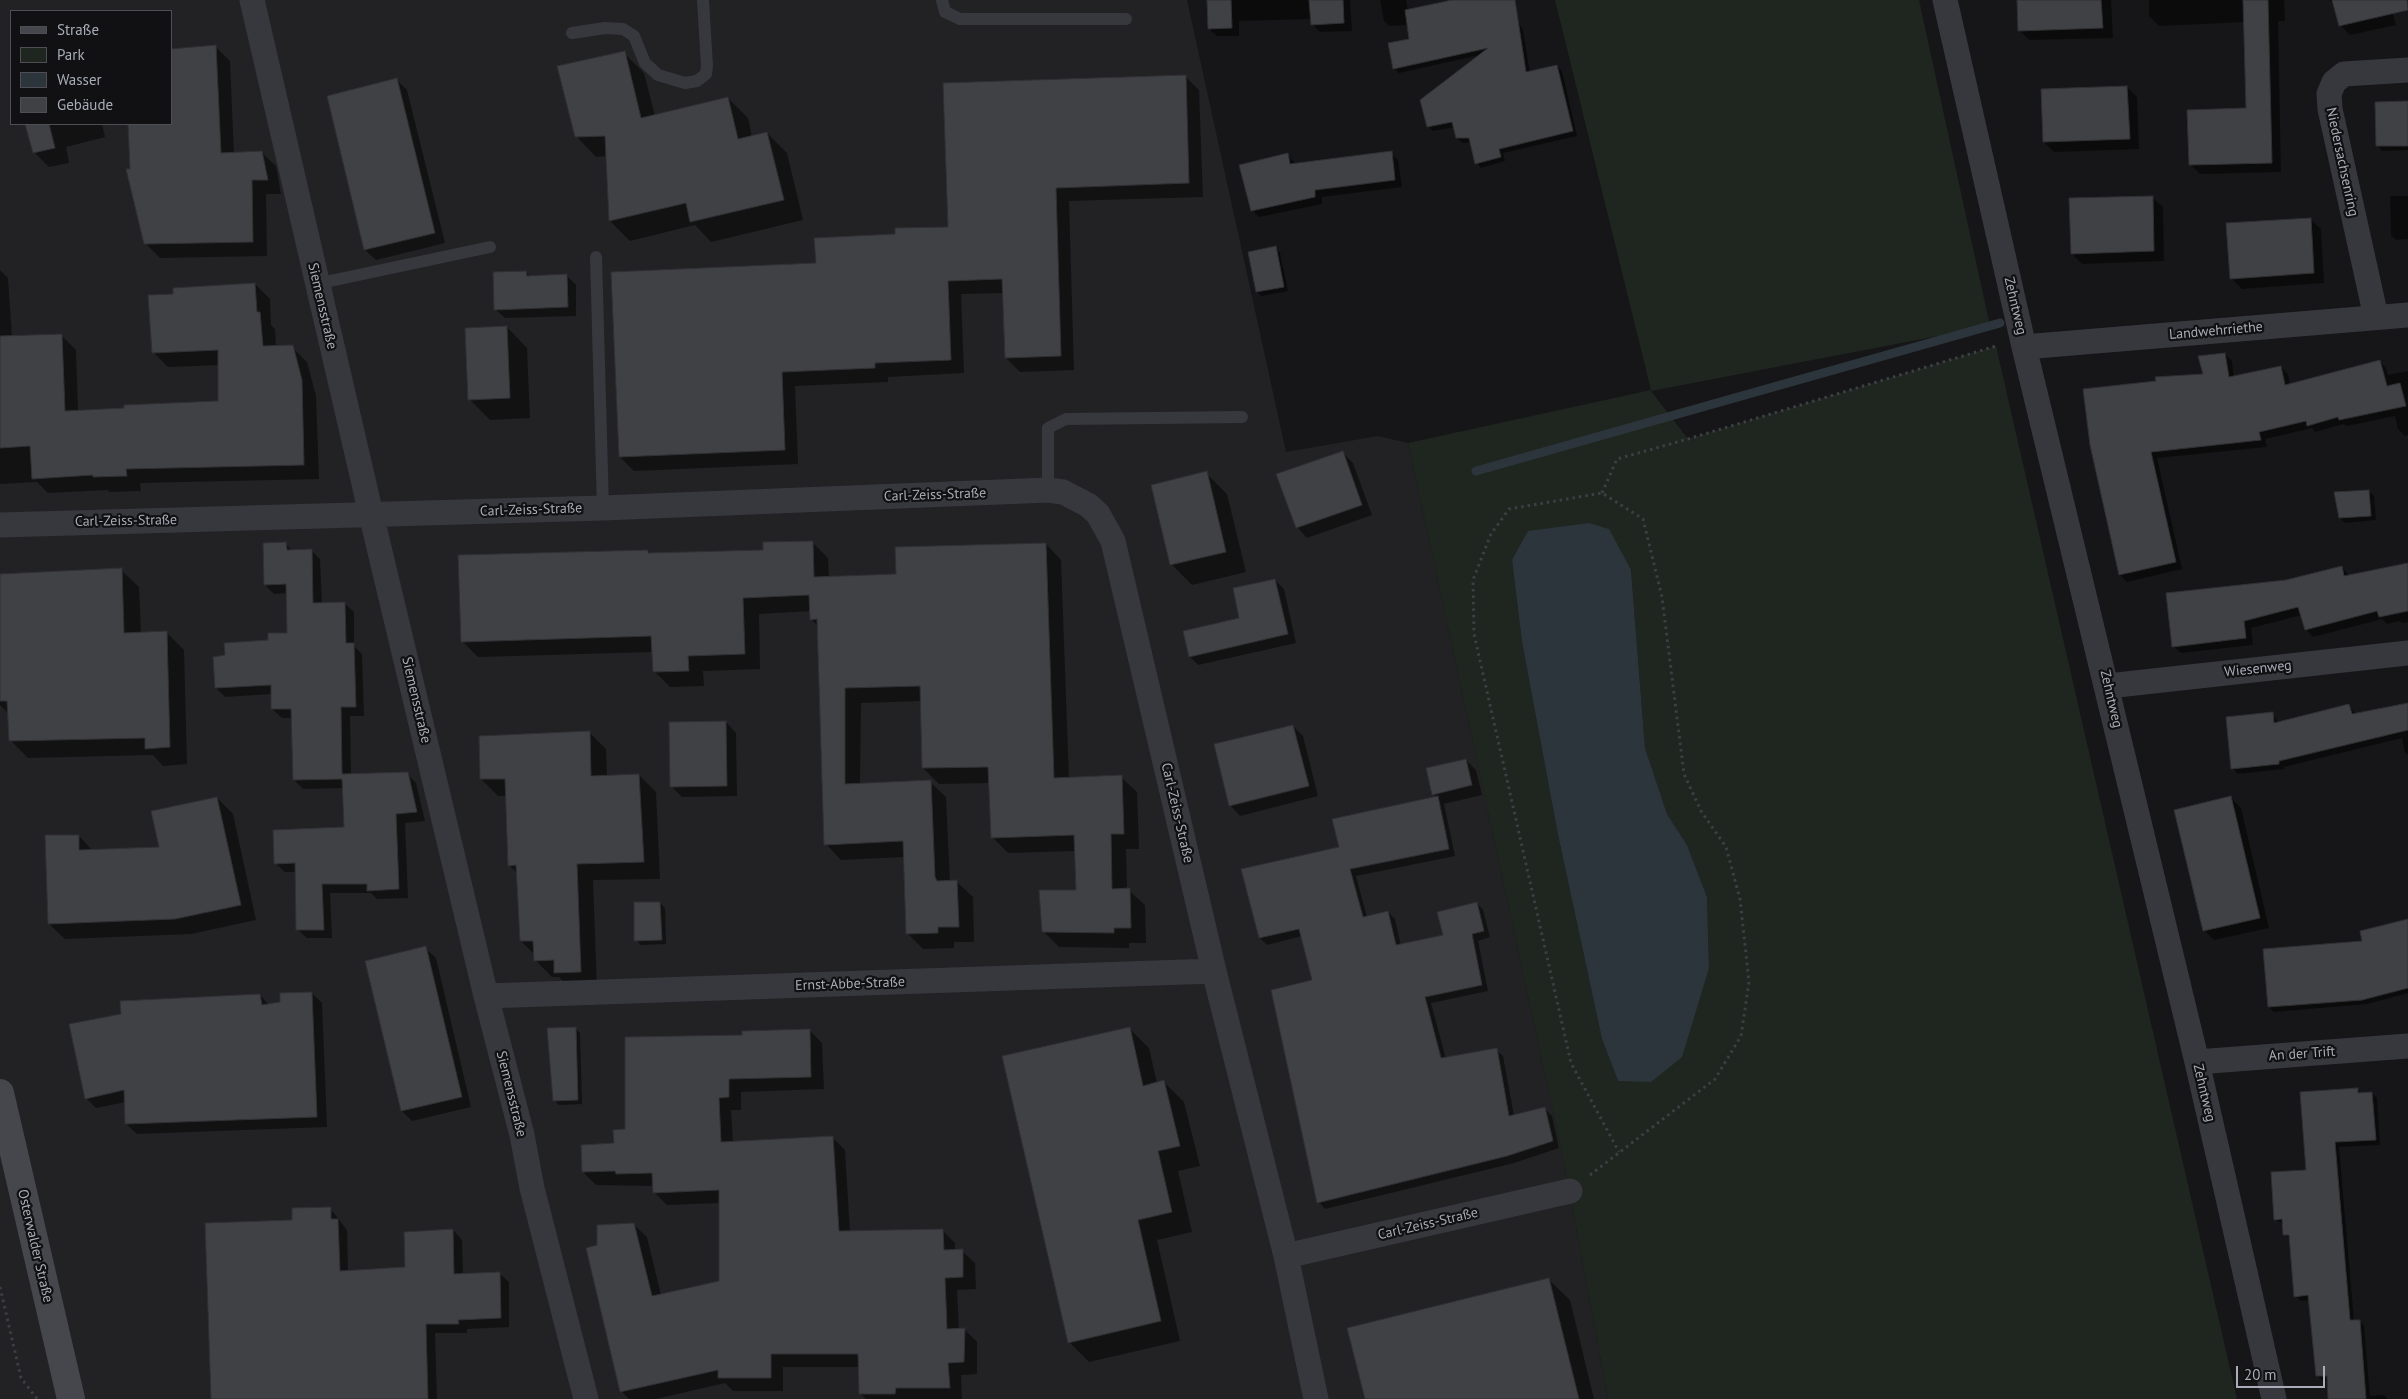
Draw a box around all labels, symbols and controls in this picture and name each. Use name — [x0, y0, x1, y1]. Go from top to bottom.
legend — [10, 10, 172, 125]
text: Straße — [57, 20, 99, 39]
text: Park — [57, 45, 85, 64]
text: Wasser — [57, 70, 102, 89]
text: Gebäude — [57, 95, 113, 114]
street label: Niedersachsenring — [2322, 106, 2362, 218]
street label: Siemensstraße — [304, 261, 340, 351]
street label: Zehntweg — [2000, 276, 2030, 336]
street label: Landwehrriethe — [2168, 319, 2264, 343]
street label: Carl-Zeiss-Straße — [884, 485, 986, 505]
street label: Carl-Zeiss-Straße — [480, 500, 582, 520]
street label: Carl-Zeiss-Straße — [75, 512, 177, 530]
street label: Siemensstraße — [398, 655, 434, 745]
street label: Wiesenweg — [2223, 657, 2293, 681]
street label: Zehntweg — [2096, 669, 2126, 729]
street label: Carl-Zeiss-Straße — [1157, 761, 1197, 865]
street label: Ernst-Abbe-Straße — [795, 974, 905, 994]
street label: An der Trift — [2268, 1043, 2336, 1065]
street label: Siemensstraße — [492, 1049, 530, 1139]
street label: Zehntweg — [2189, 1063, 2219, 1123]
street label: Osterwalder Straße — [14, 1188, 56, 1304]
street label: Carl-Zeiss-Straße — [1376, 1204, 1480, 1244]
scale bar — [2238, 1356, 2327, 1388]
text: 20 m — [2244, 1365, 2277, 1384]

